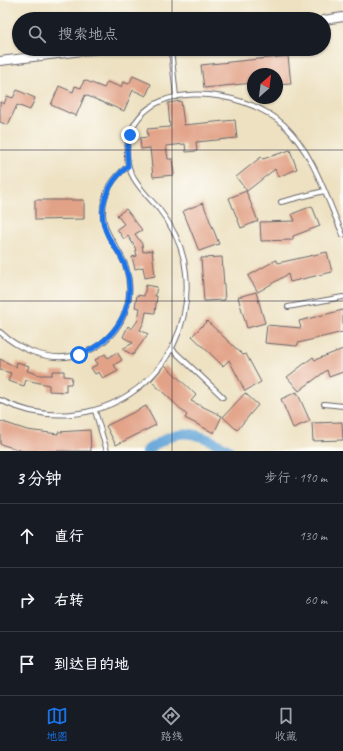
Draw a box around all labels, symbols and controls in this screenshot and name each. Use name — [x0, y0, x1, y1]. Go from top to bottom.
search box — [12, 12, 331, 56]
icon: search — [26, 23, 48, 45]
text: 搜索地点 — [58, 25, 118, 44]
north arrow — [247, 68, 283, 104]
route end — [121, 126, 139, 144]
route start — [70, 346, 88, 364]
text: 3 分钟 — [16, 468, 62, 489]
text: 步行 · 190 m — [264, 470, 327, 486]
icon: ahead — [16, 525, 38, 547]
text: 直行 — [54, 527, 84, 546]
text: 130 m — [299, 528, 327, 544]
icon: right — [16, 589, 38, 611]
text: 右转 — [54, 591, 84, 610]
text: 60 m — [305, 592, 327, 608]
icon: arrive — [16, 653, 38, 675]
text: 到达目的地 — [54, 655, 129, 674]
tab: 地图 — [46, 705, 68, 743]
tab: 路线 — [160, 705, 182, 743]
tab: 收藏 — [275, 705, 297, 743]

